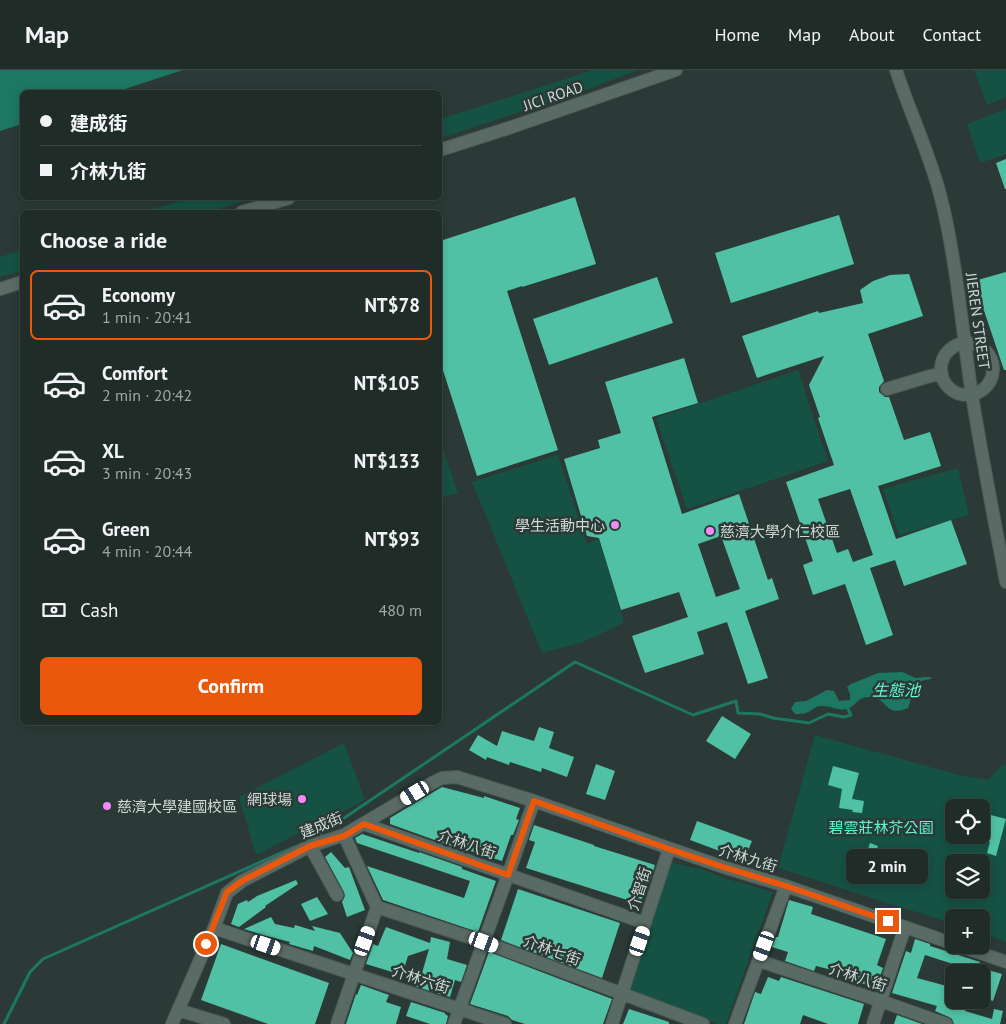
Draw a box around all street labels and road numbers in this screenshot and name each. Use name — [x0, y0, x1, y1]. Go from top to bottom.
street label: JICI ROAD — [519, 77, 586, 115]
street label: JIEREN STREET — [962, 270, 994, 371]
street label: 建成街 — [297, 807, 345, 843]
street label: 介林八街 — [436, 825, 498, 863]
street label: 介林九街 — [717, 840, 779, 876]
street label: 介智街 — [623, 865, 655, 913]
street label: 介林七街 — [521, 931, 583, 969]
street label: 介林八街 — [827, 959, 889, 995]
street label: 介林六街 — [390, 961, 452, 997]

